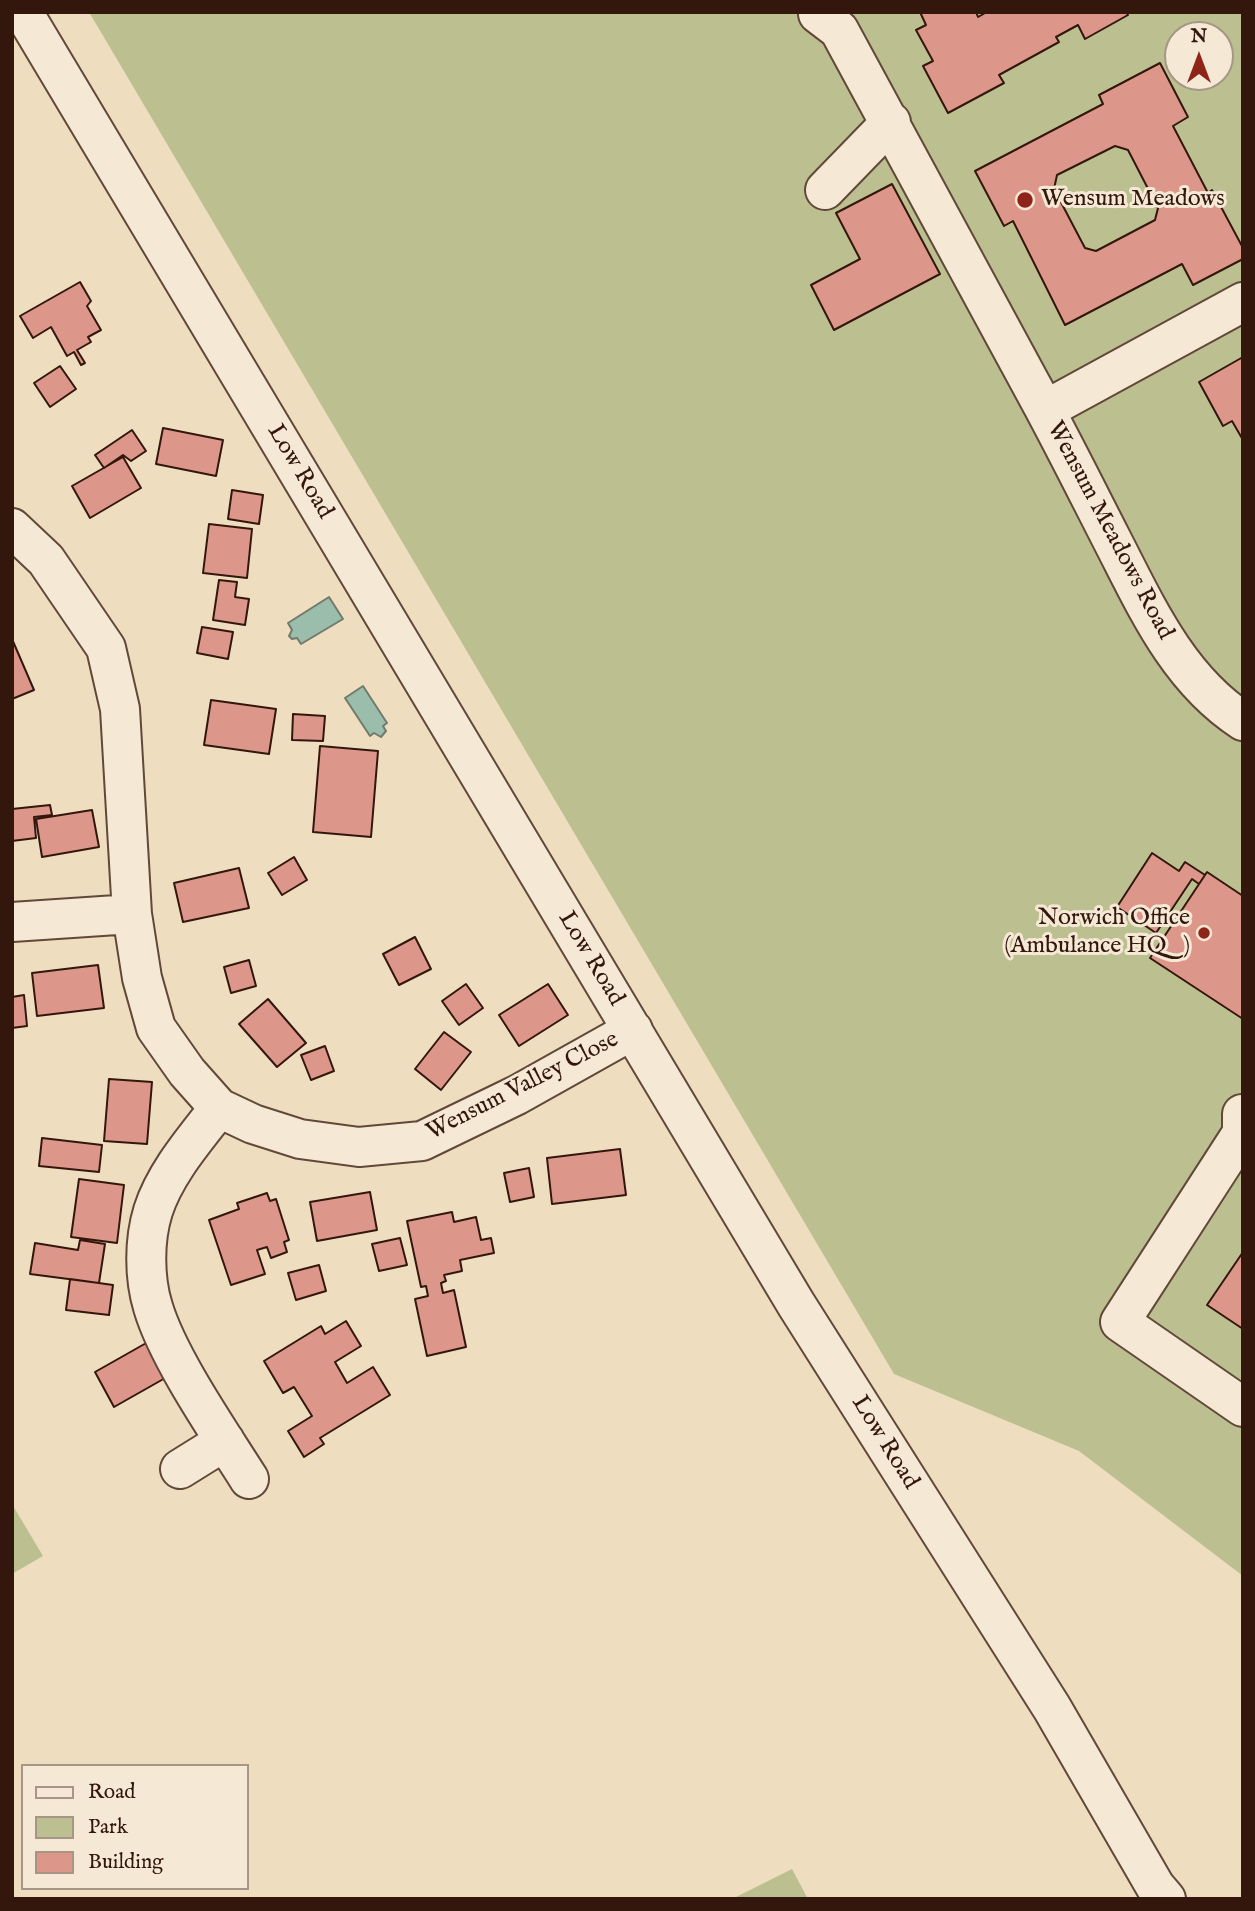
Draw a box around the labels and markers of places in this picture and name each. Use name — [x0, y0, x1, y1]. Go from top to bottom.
place label: Wensum Meadows — [1041, 186, 1225, 214]
marker: Wensum Meadows — [1015, 190, 1035, 210]
place label: Norwich Office (Ambulance HQ) — [1004, 905, 1190, 961]
marker: Norwich Office (Ambulance HQ) — [1196, 925, 1212, 941]

